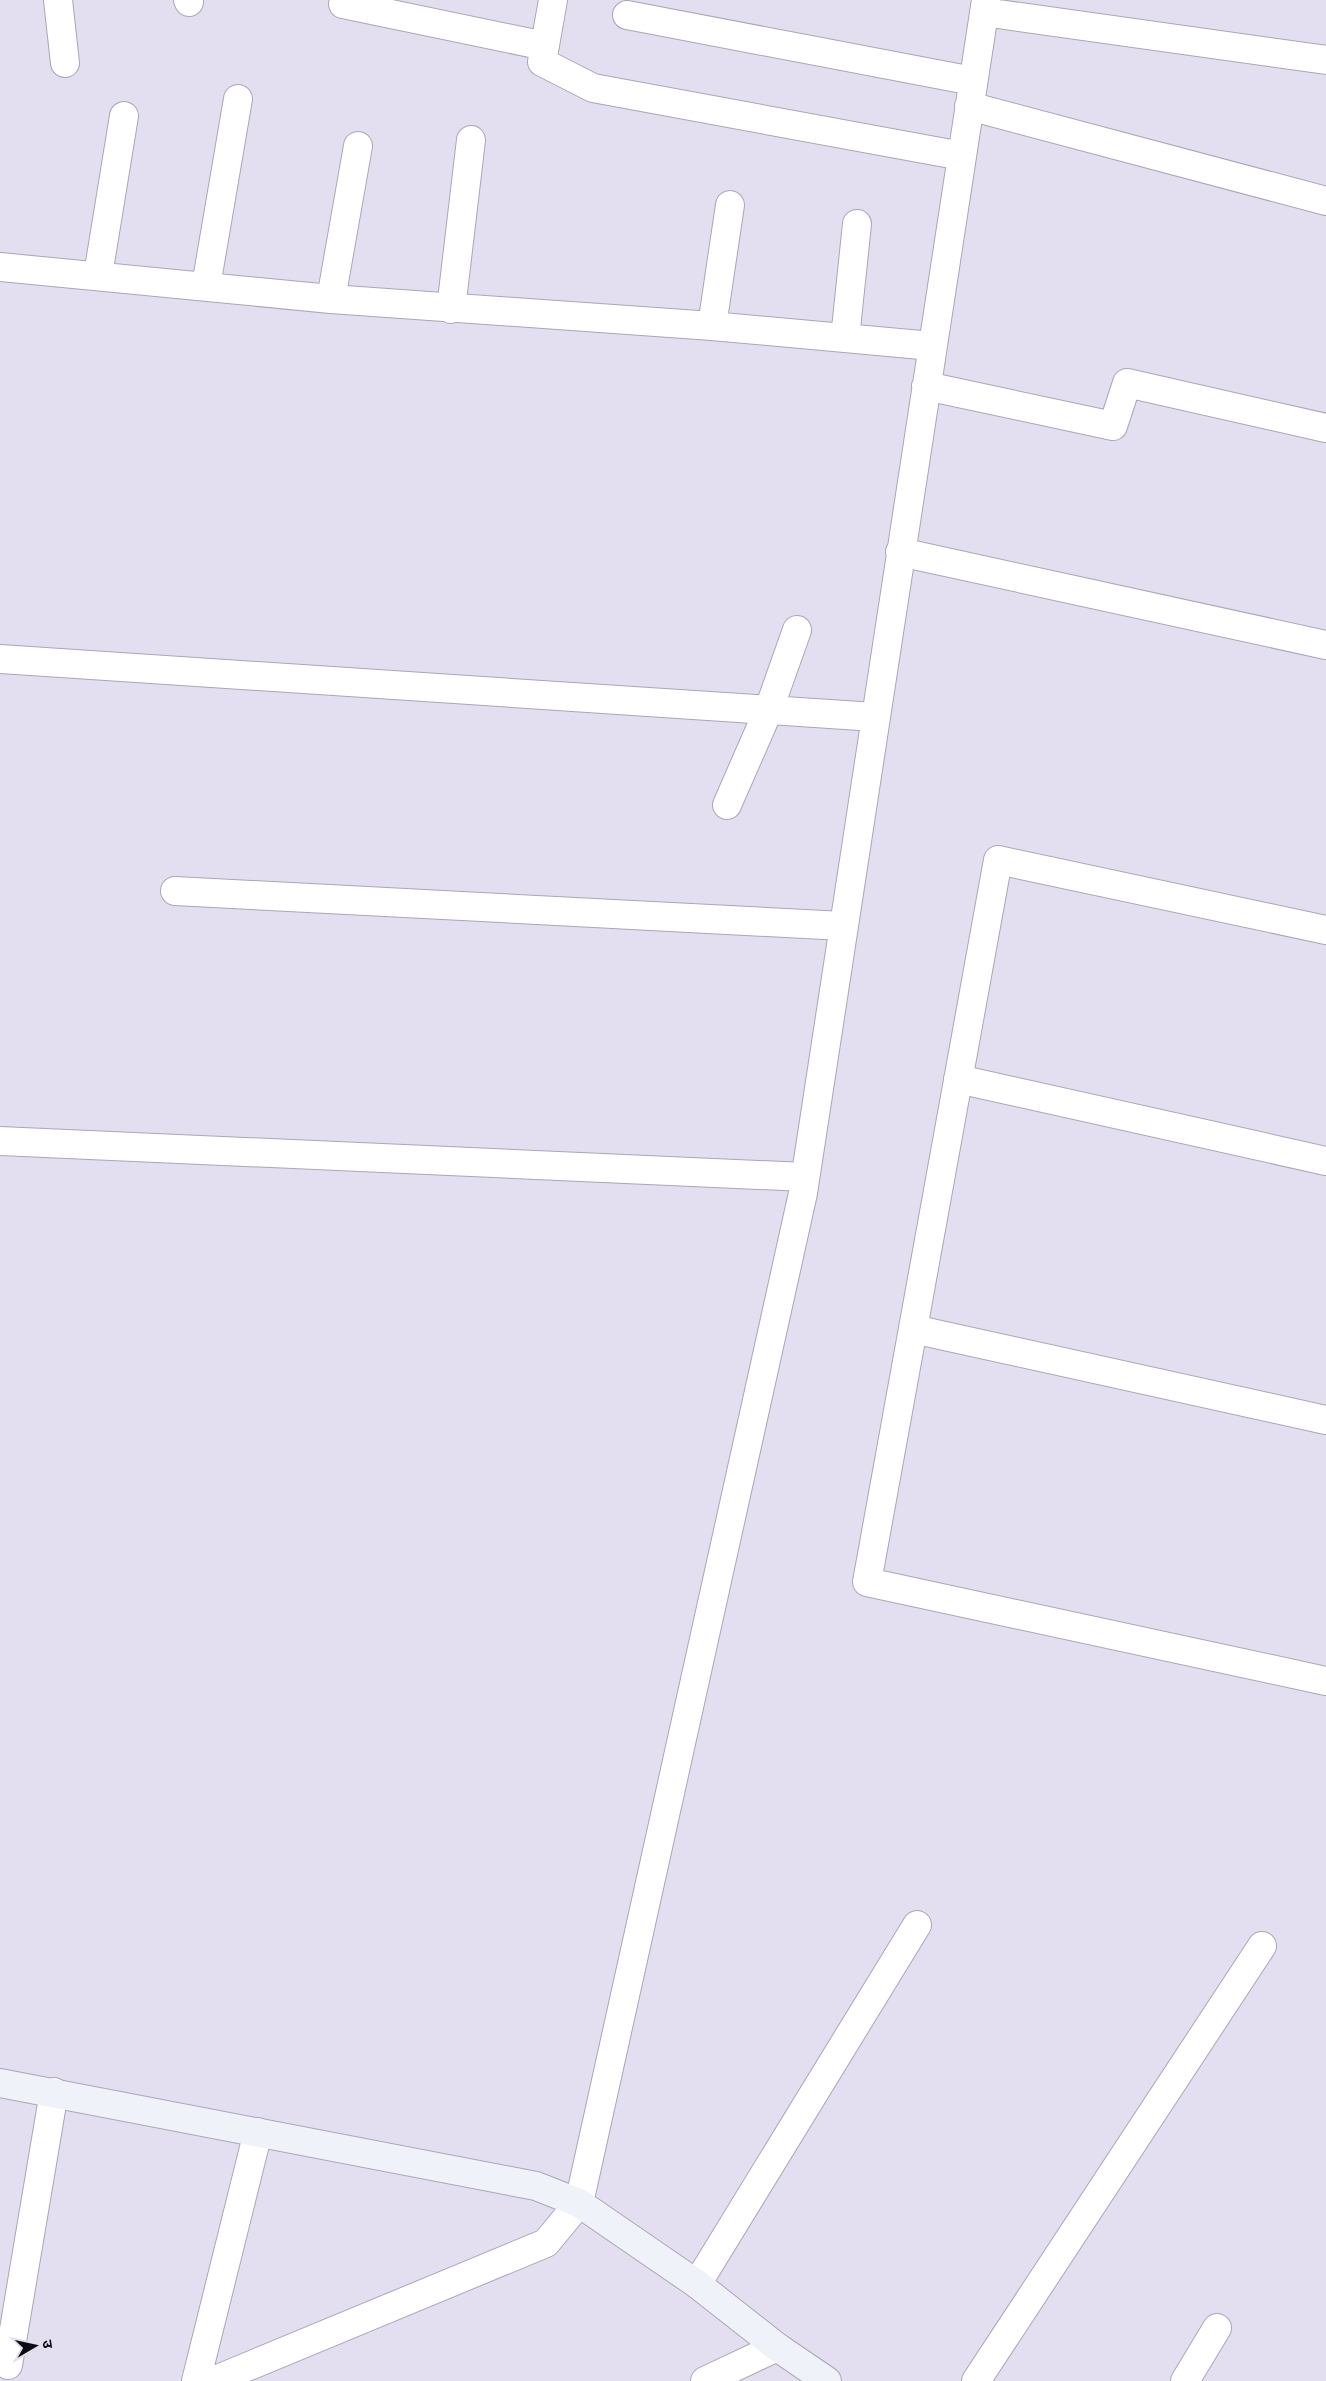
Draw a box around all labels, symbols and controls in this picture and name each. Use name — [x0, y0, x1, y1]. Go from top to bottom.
north arrow — [10, 2321, 60, 2371]
text: उ — [39, 2339, 57, 2350]

